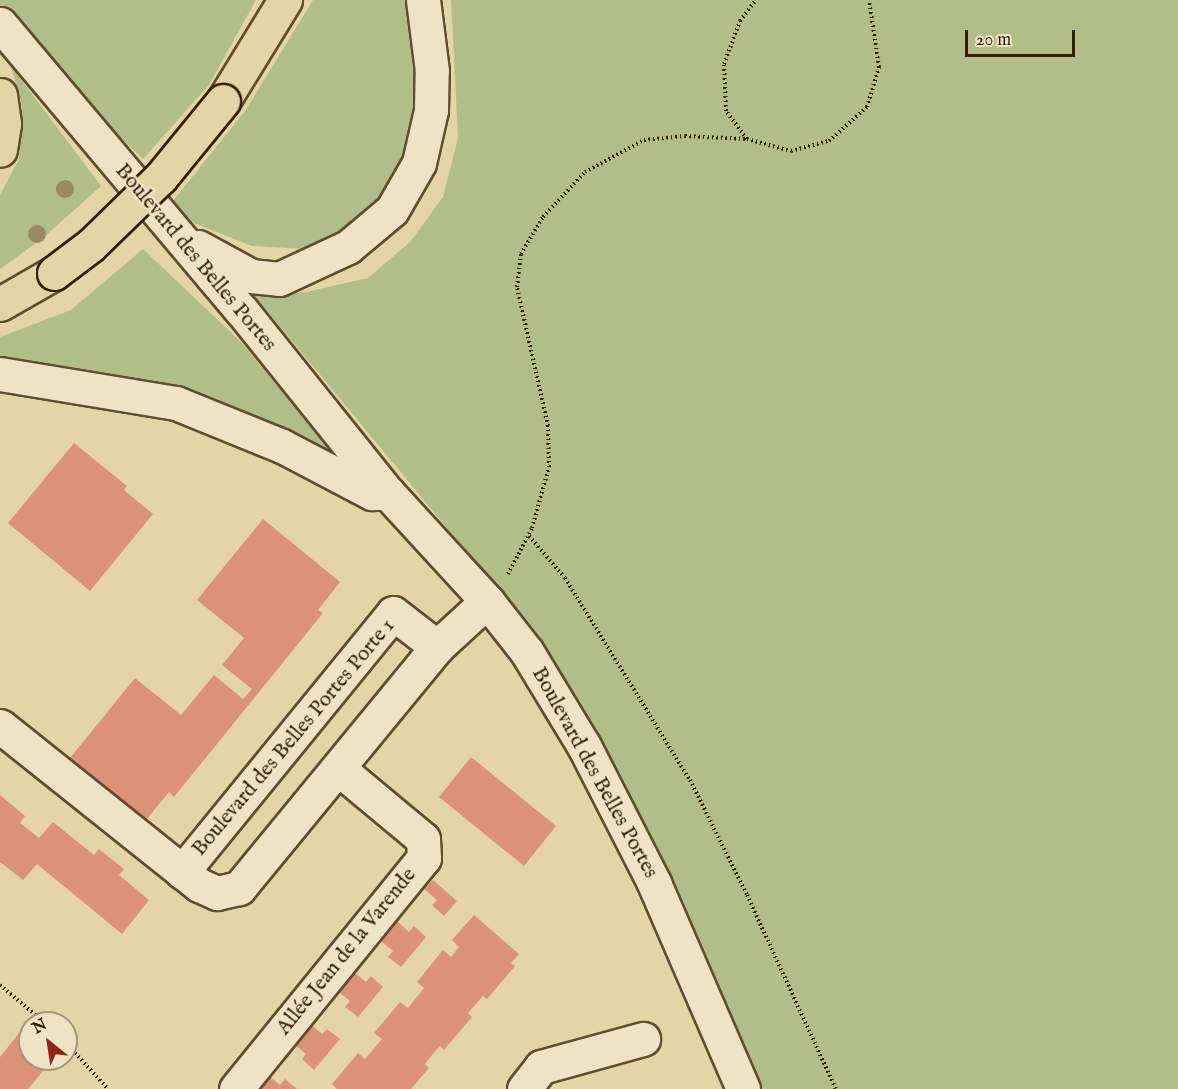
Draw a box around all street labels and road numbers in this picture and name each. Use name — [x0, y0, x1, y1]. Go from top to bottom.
street label: Boulevard des Belles Portes — [109, 159, 281, 357]
street label: Boulevard des Belles Portes Porte 1 — [187, 614, 401, 862]
street label: Boulevard des Belles Portes — [525, 663, 663, 883]
street label: Allée Jean de la Varende — [272, 863, 422, 1041]

